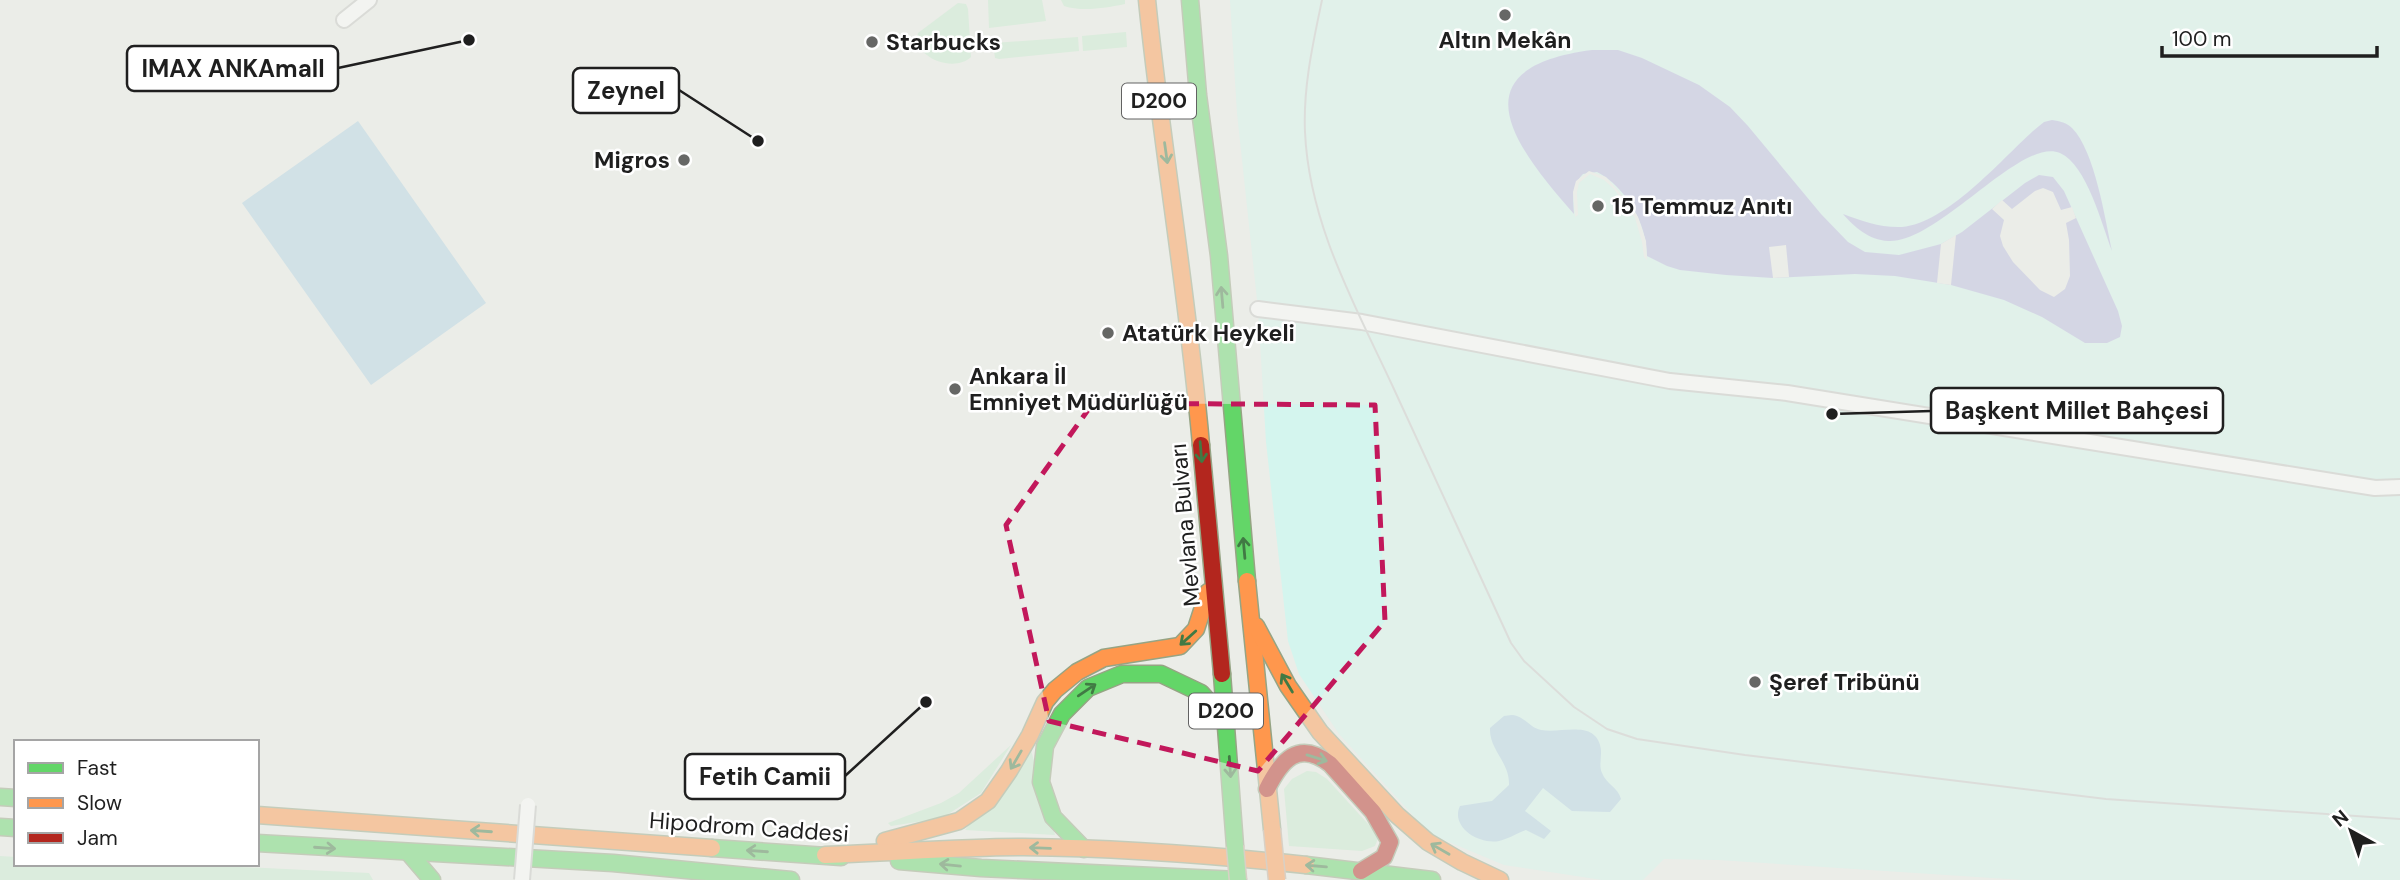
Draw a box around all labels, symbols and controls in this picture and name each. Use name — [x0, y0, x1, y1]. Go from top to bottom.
marker: Altın Mekân — [1497, 7, 1513, 23]
scale bar — [2162, 14, 2377, 58]
place label: Altın Mekân — [1439, 25, 1571, 55]
text: 100 m — [2172, 25, 2232, 53]
place label: Starbucks — [886, 27, 1001, 57]
marker: Starbucks — [864, 34, 880, 50]
callout: IMAX ANKAmall — [127, 46, 338, 91]
text: IMAX ANKAmall — [141, 53, 325, 84]
callout: Zeynel — [573, 68, 679, 113]
text: Zeynel — [587, 75, 665, 106]
road number: D200 — [1122, 84, 1196, 119]
one-way arrow — [1160, 141, 1173, 164]
place label: Migros — [594, 145, 670, 175]
marker: Migros — [676, 152, 692, 168]
place label: 15 Temmuz Anıtı — [1612, 191, 1792, 221]
marker: 15 Temmuz Anıtı — [1590, 198, 1606, 214]
one-way arrow — [1215, 286, 1228, 308]
place label: Atatürk Heykeli — [1122, 318, 1295, 348]
marker: Atatürk Heykeli — [1100, 325, 1116, 341]
place label: Ankara İl Emniyet Müdürlüğü — [969, 361, 1188, 417]
marker: Ankara İl Emniyet Müdürlüğü — [947, 381, 963, 397]
callout: Başkent Millet Bahçesi — [1931, 388, 2223, 433]
text: Başkent Millet Bahçesi — [1945, 395, 2209, 426]
one-way arrow — [1195, 440, 1208, 463]
street label: Mevlana Bulvarı — [1163, 442, 1207, 608]
one-way arrow — [1237, 537, 1250, 559]
one-way arrow — [1179, 630, 1197, 646]
place label: Şeref Tribünü — [1769, 667, 1920, 697]
one-way arrow — [1279, 673, 1293, 693]
marker: Şeref Tribünü — [1747, 674, 1763, 690]
one-way arrow — [1077, 683, 1096, 697]
road number: D200 — [1189, 694, 1263, 728]
legend — [14, 740, 259, 866]
one-way arrow — [1009, 749, 1022, 770]
one-way arrow — [1305, 752, 1327, 765]
text: Fast — [77, 754, 117, 782]
callout: Fetih Camii — [685, 754, 845, 799]
one-way arrow — [1223, 755, 1236, 778]
text: Fetih Camii — [699, 761, 831, 792]
text: Slow — [77, 789, 122, 817]
north arrow — [2316, 796, 2386, 866]
text: N — [2327, 804, 2354, 832]
street label: Hipodrom Caddesi — [648, 805, 850, 849]
text: Jam — [77, 824, 118, 852]
one-way arrow — [470, 824, 493, 837]
one-way arrow — [1029, 841, 1052, 854]
one-way arrow — [314, 842, 336, 855]
one-way arrow — [1430, 842, 1450, 856]
one-way arrow — [746, 844, 769, 857]
one-way arrow — [939, 858, 962, 871]
one-way arrow — [1305, 859, 1328, 872]

